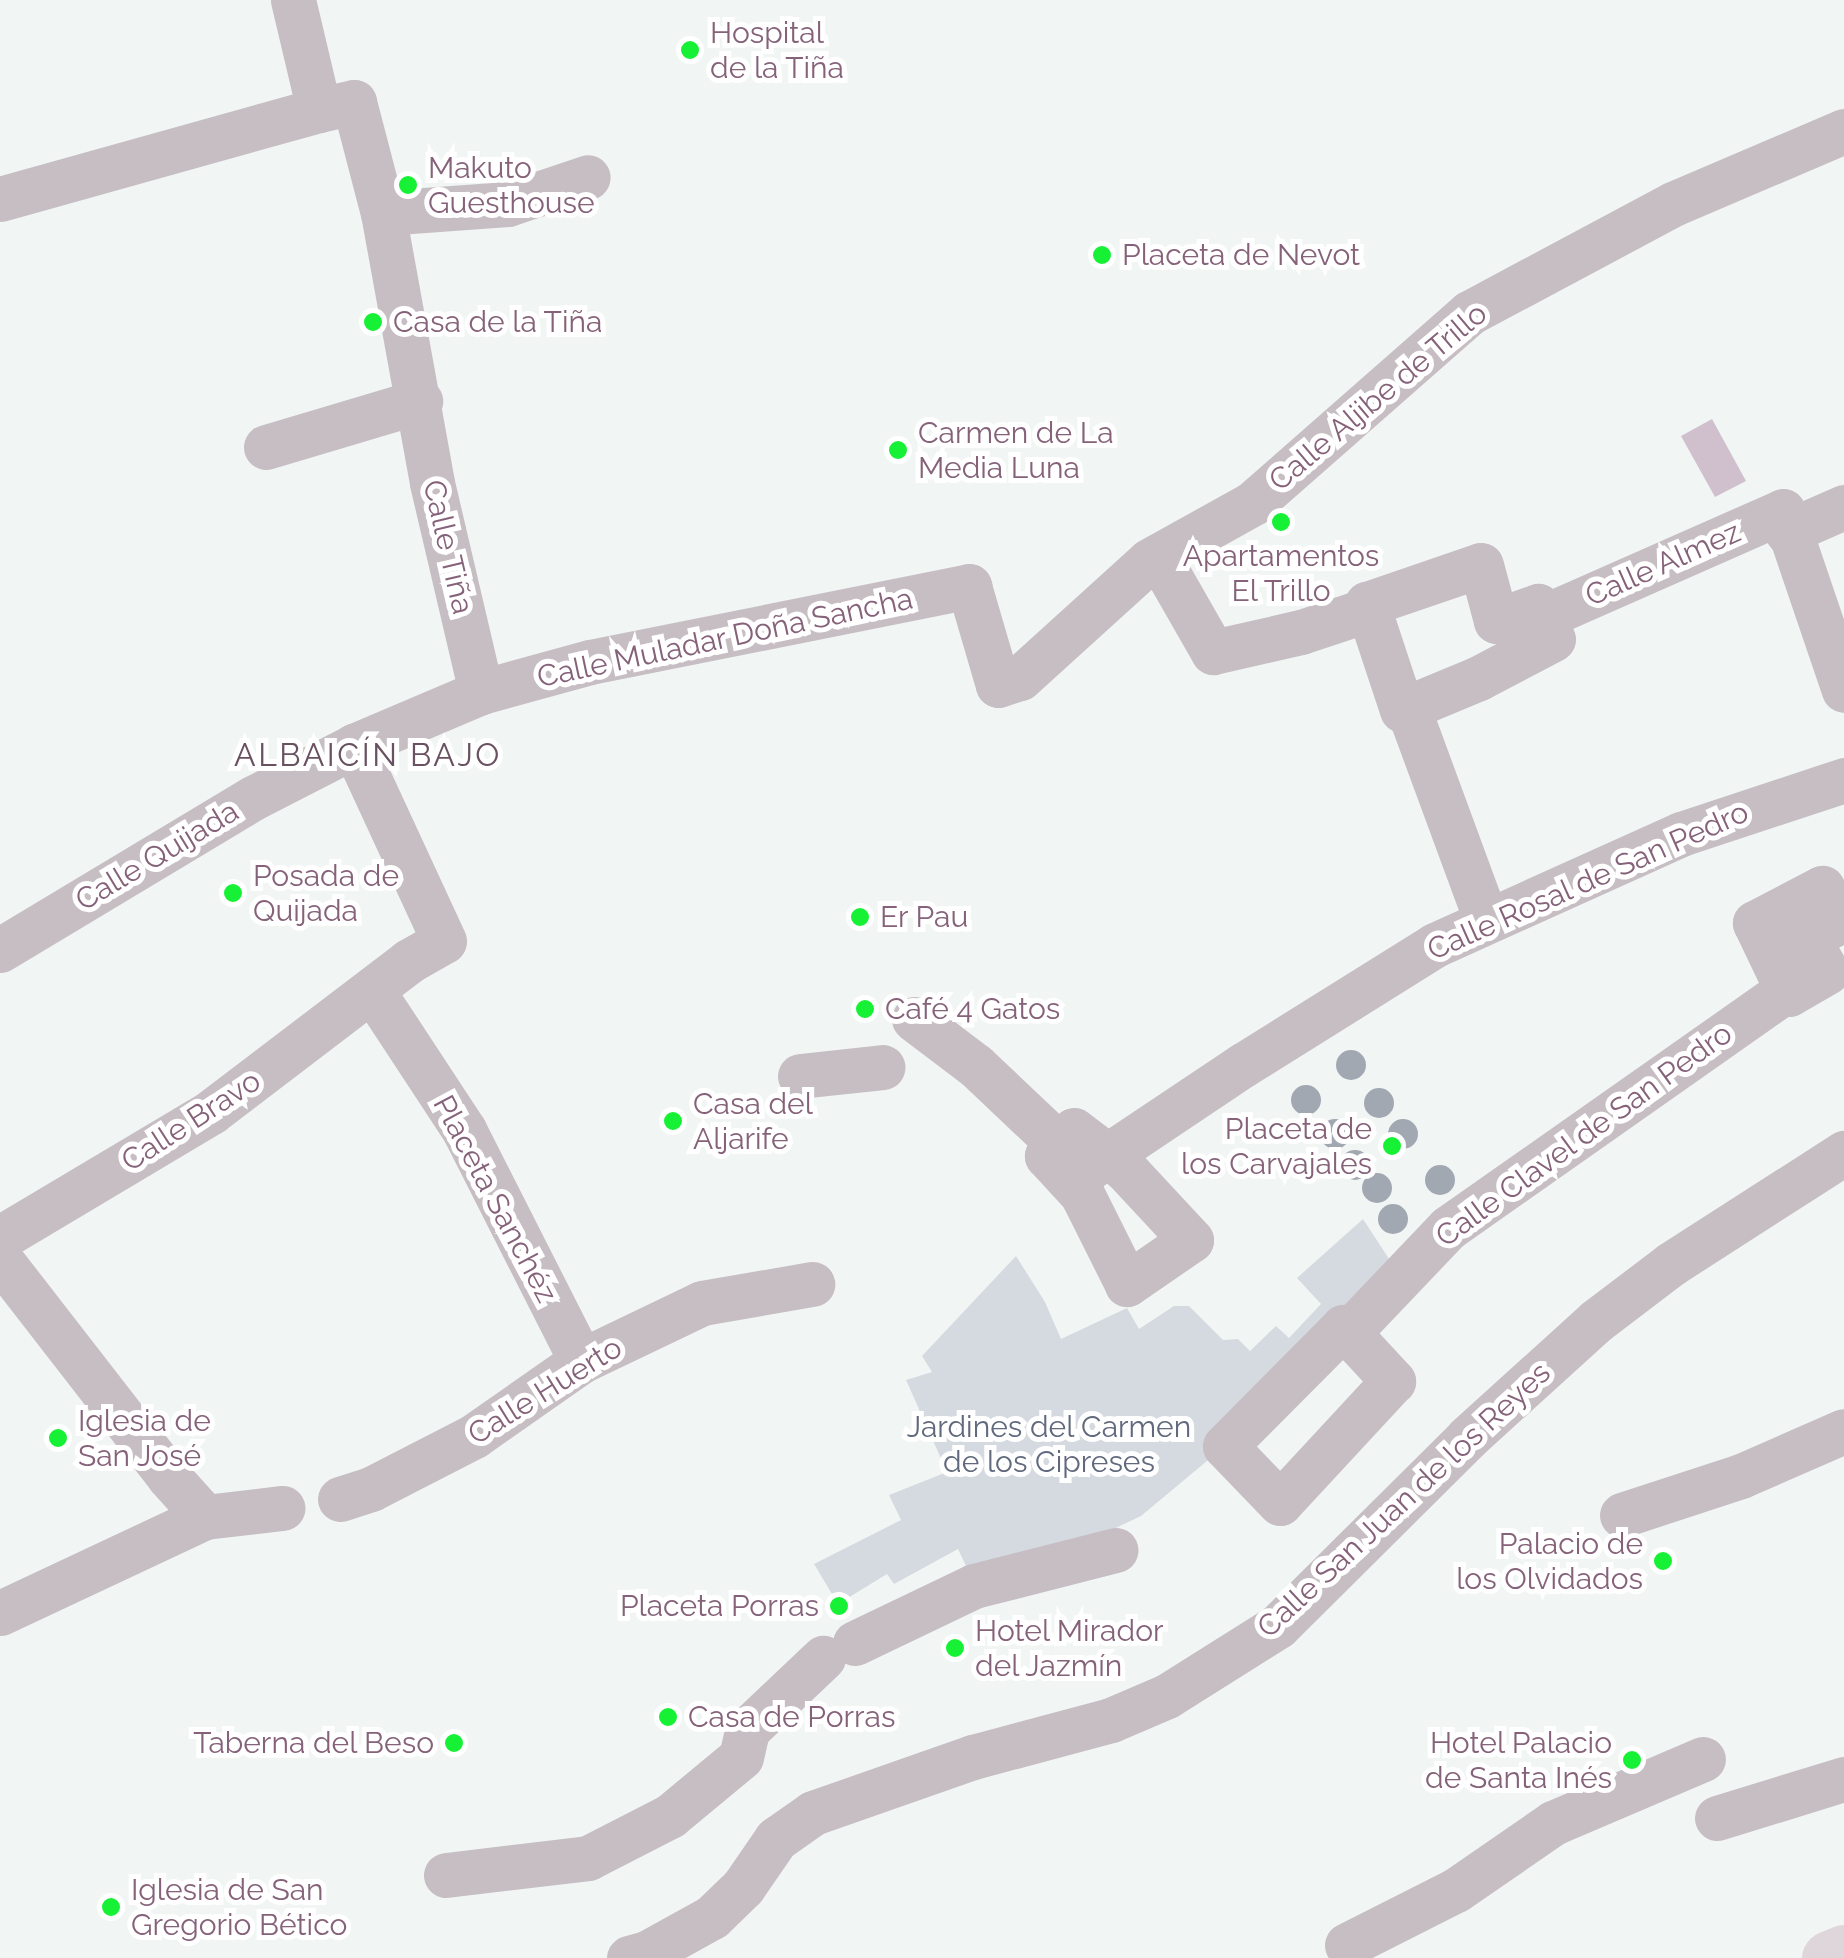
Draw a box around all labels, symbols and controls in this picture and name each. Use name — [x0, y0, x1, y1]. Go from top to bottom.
place label: Hospital de la Tiña — [710, 15, 845, 86]
marker: Hospital de la Tiña — [679, 39, 701, 61]
place label: Makuto Guesthouse — [428, 150, 595, 220]
marker: Makuto Guesthouse — [397, 174, 419, 196]
place label: Placeta de Nevot — [1122, 237, 1360, 273]
marker: Placeta de Nevot — [1091, 244, 1113, 266]
street label: Calle Aljibe de Trillo — [1261, 295, 1495, 499]
place label: Casa de la Tiña — [393, 304, 603, 340]
marker: Casa de la Tiña — [362, 311, 384, 333]
place label: Carmen de La Media Luna — [918, 415, 1114, 486]
marker: Carmen de La Media Luna — [887, 439, 909, 461]
street label: Calle Tiña — [415, 476, 481, 618]
marker: Apartamentos El Trillo — [1270, 511, 1292, 533]
street label: Calle Almez — [1580, 514, 1746, 614]
place label: Apartamentos El Trillo — [1183, 538, 1379, 608]
street label: Calle Muladar Doña Sancha — [534, 581, 916, 695]
district label: ALBAICÍN BAJO — [234, 736, 502, 774]
street label: Calle Quijada — [69, 793, 245, 919]
street label: Calle Rosal de San Pedro — [1422, 794, 1754, 968]
place label: Posada de Quijada — [253, 858, 399, 928]
marker: Posada de Quijada — [222, 882, 244, 904]
place label: Er Pau — [880, 899, 969, 935]
marker: Er Pau — [849, 906, 871, 928]
place label: Café 4 Gatos — [885, 991, 1060, 1027]
marker: Café 4 Gatos — [854, 998, 876, 1020]
street label: Calle Clavel de San Pedro — [1429, 1015, 1739, 1255]
street label: Calle Bravo — [115, 1063, 267, 1179]
place label: Casa del Aljarife — [693, 1086, 813, 1156]
street label: Placeta Sanchéz — [425, 1089, 565, 1309]
marker: Casa del Aljarife — [662, 1110, 684, 1132]
place label: Placeta de los Carvajales — [1181, 1111, 1372, 1182]
marker: Placeta de los Carvajales — [1381, 1135, 1403, 1157]
street label: Calle Huerto — [462, 1330, 628, 1452]
street label: Calle San Juan de los Reyes — [1250, 1355, 1558, 1645]
place label: Iglesia de San José — [78, 1403, 211, 1474]
park label: Jardines del Carmen de los Cipreses — [906, 1409, 1192, 1480]
marker: Iglesia de San José — [47, 1427, 69, 1449]
place label: Palacio de los Olvidados — [1456, 1526, 1643, 1596]
marker: Palacio de los Olvidados — [1652, 1550, 1674, 1572]
place label: Placeta Porras — [620, 1588, 819, 1624]
marker: Placeta Porras — [828, 1595, 850, 1617]
place label: Hotel Mirador del Jazmín — [975, 1613, 1164, 1684]
marker: Hotel Mirador del Jazmín — [944, 1637, 966, 1659]
place label: Casa de Porras — [688, 1699, 895, 1735]
marker: Casa de Porras — [657, 1706, 679, 1728]
place label: Taberna del Beso — [192, 1725, 434, 1761]
place label: Hotel Palacio de Santa Inés — [1425, 1725, 1612, 1796]
marker: Taberna del Beso — [443, 1732, 465, 1754]
marker: Hotel Palacio de Santa Inés — [1621, 1749, 1643, 1771]
place label: Iglesia de San Gregorio Bético — [131, 1872, 347, 1942]
marker: Iglesia de San Gregorio Bético — [100, 1896, 122, 1918]

